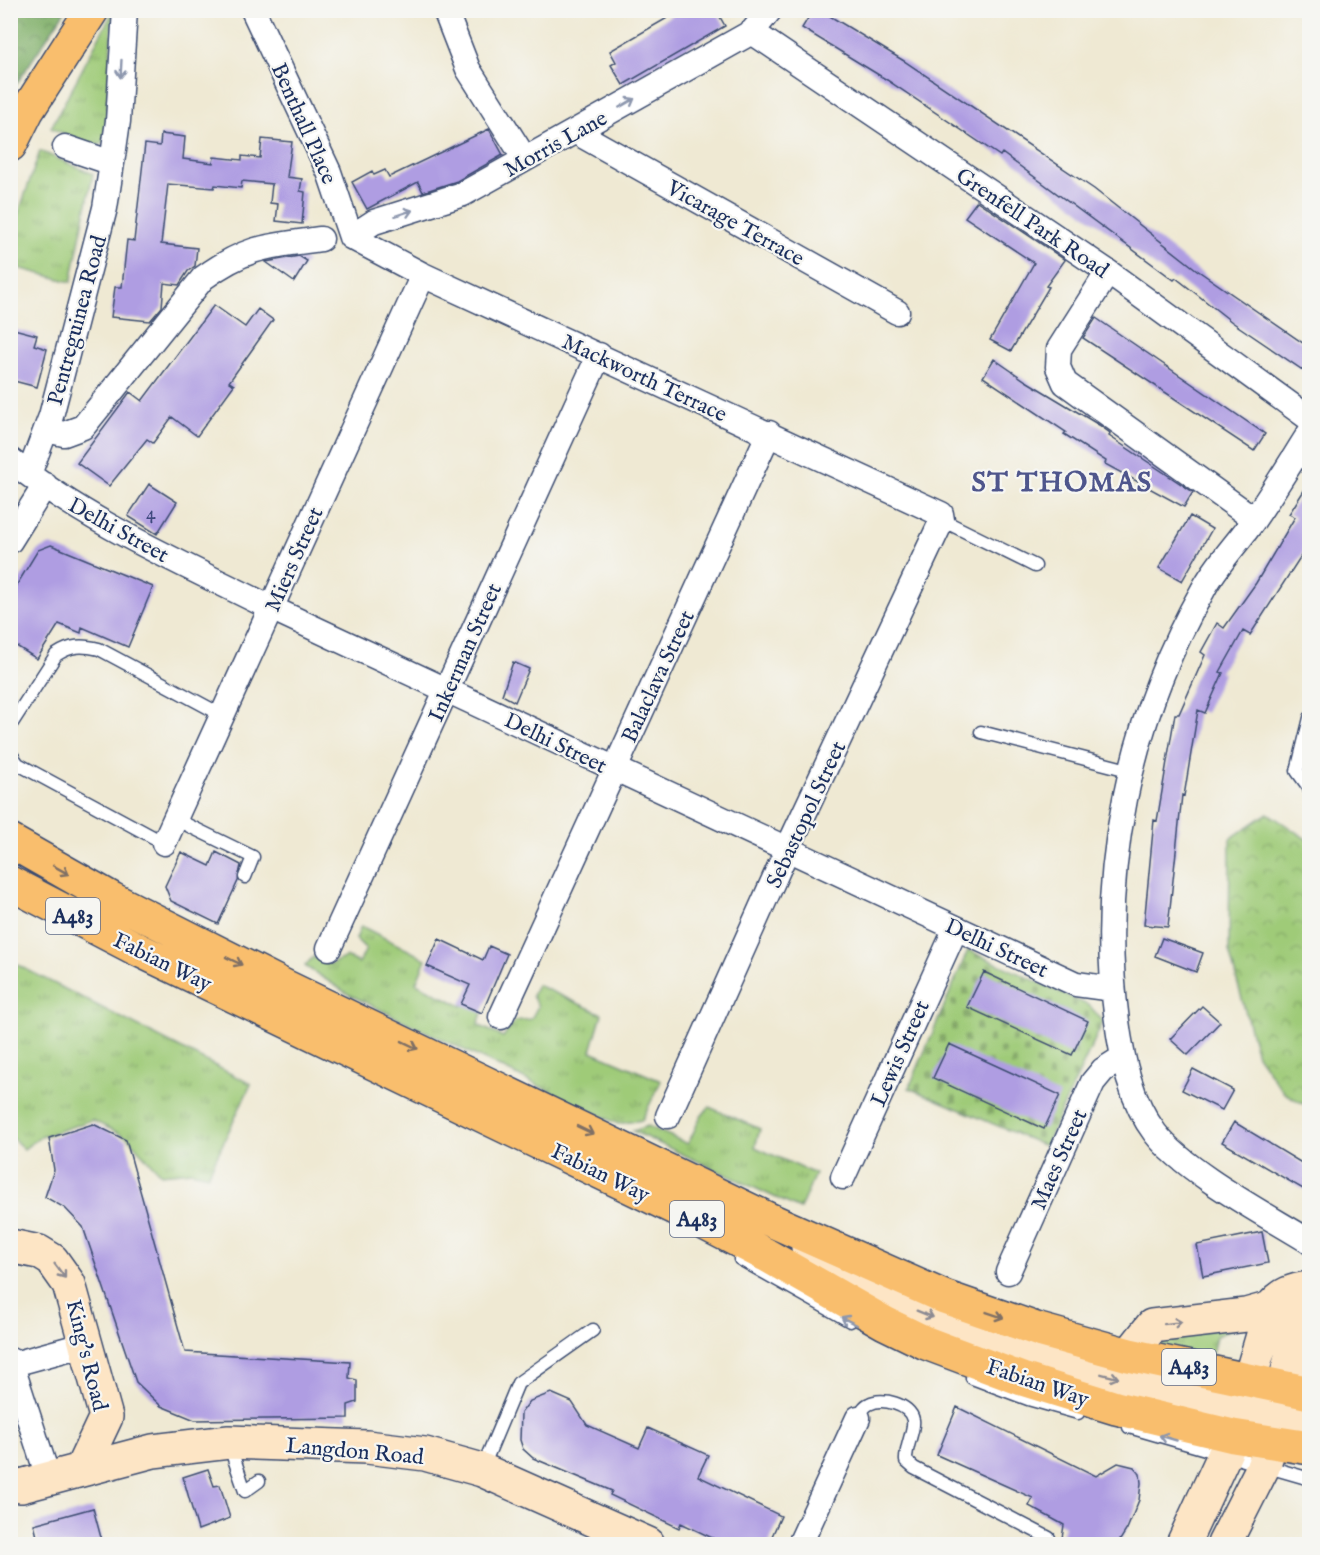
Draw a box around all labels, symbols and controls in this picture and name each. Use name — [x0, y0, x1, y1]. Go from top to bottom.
one-way arrow — [116, 58, 127, 78]
street label: Benthall Place — [264, 59, 342, 189]
one-way arrow — [618, 97, 635, 109]
street label: Morris Lane — [499, 105, 613, 185]
street label: Grenfell Park Road — [950, 162, 1114, 285]
street label: Vicarage Terrace — [660, 174, 809, 273]
one-way arrow — [394, 207, 413, 218]
street label: Pentreguinea Road — [42, 232, 114, 409]
street label: Mackworth Terrace — [557, 328, 731, 429]
district label: ST THOMAS — [971, 466, 1153, 501]
street label: Delhi Street — [63, 492, 174, 570]
house number: 4 — [146, 501, 156, 526]
street label: Miers Street — [259, 503, 331, 617]
street label: Inkerman Street — [423, 579, 509, 726]
street label: Balaclava Street — [616, 606, 702, 748]
street label: Delhi Street — [499, 707, 611, 781]
street label: Sebastopol Street — [761, 737, 853, 893]
one-way arrow — [52, 865, 69, 877]
road number: A483 — [46, 898, 100, 934]
street label: Delhi Street — [940, 913, 1053, 985]
street label: Fabian Way — [108, 927, 216, 999]
one-way arrow — [224, 956, 242, 968]
street label: Lewis Street — [865, 996, 937, 1111]
one-way arrow — [400, 1040, 418, 1052]
street label: Maes Street — [1025, 1105, 1095, 1215]
one-way arrow — [576, 1125, 594, 1137]
street label: Fabian Way — [546, 1138, 654, 1210]
road number: A483 — [670, 1201, 724, 1237]
one-way arrow — [54, 1263, 67, 1279]
street label: King's Road — [59, 1297, 113, 1414]
one-way arrow — [915, 1309, 934, 1320]
one-way arrow — [985, 1310, 1004, 1321]
one-way arrow — [840, 1314, 858, 1326]
one-way arrow — [1163, 1318, 1183, 1329]
road number: A483 — [1162, 1349, 1216, 1385]
street label: Fabian Way — [982, 1353, 1092, 1415]
one-way arrow — [1100, 1371, 1119, 1382]
street label: Langdon Road — [285, 1432, 425, 1472]
one-way arrow — [1159, 1432, 1178, 1444]

